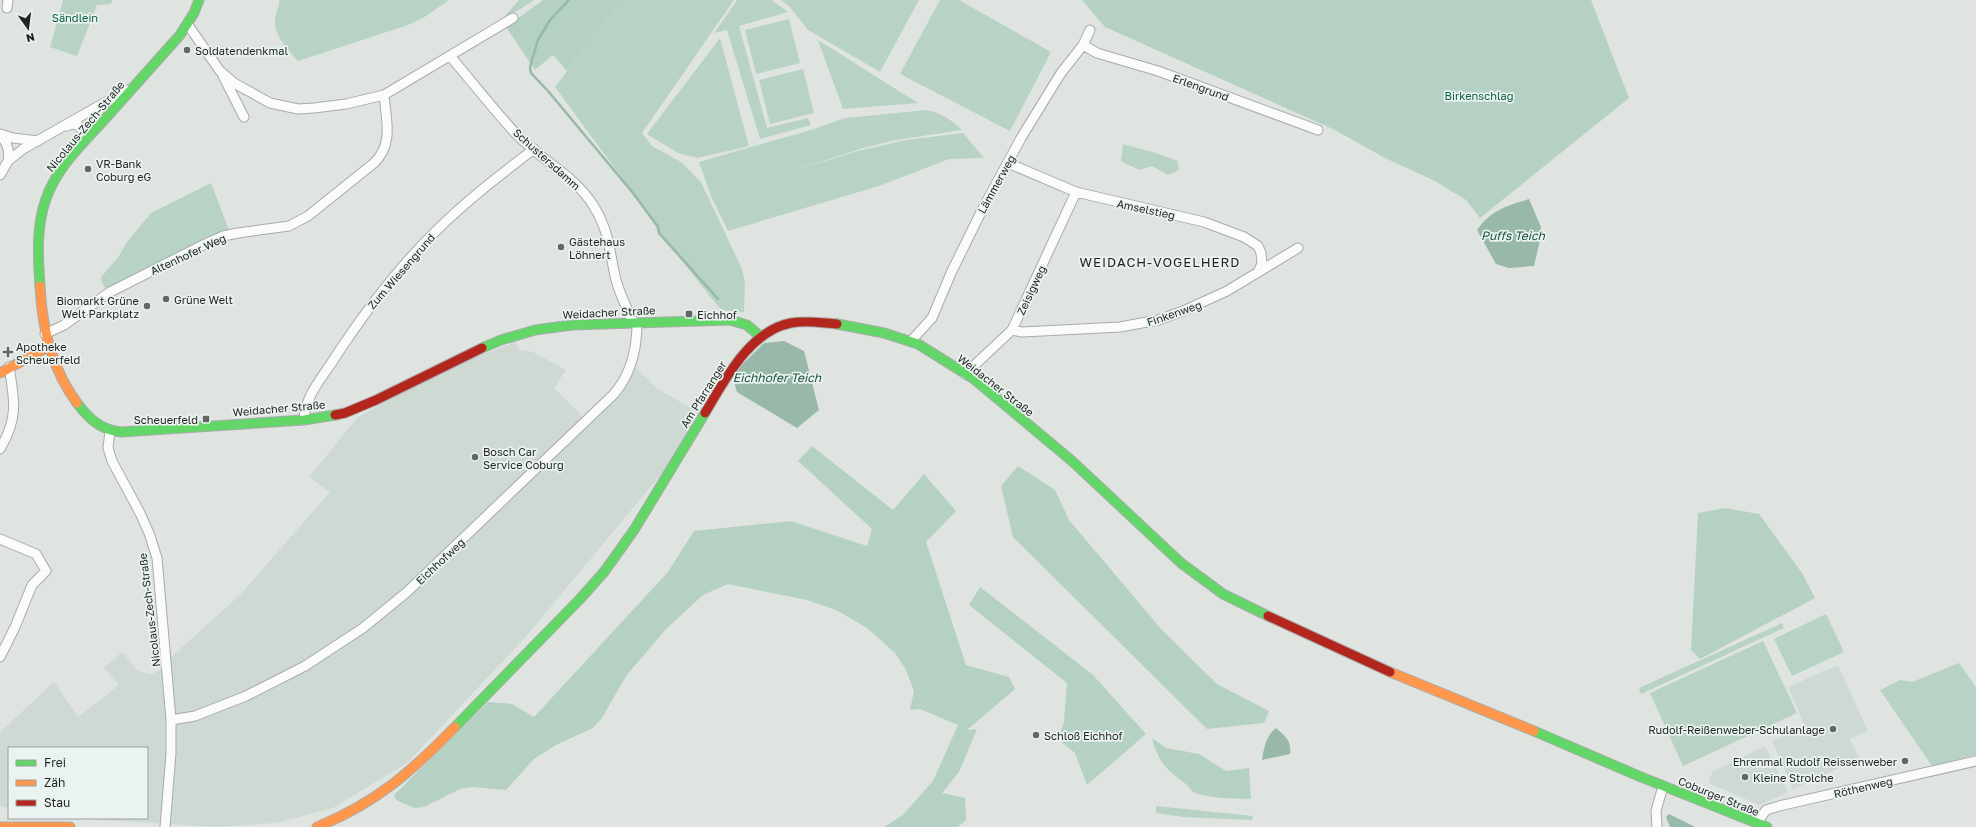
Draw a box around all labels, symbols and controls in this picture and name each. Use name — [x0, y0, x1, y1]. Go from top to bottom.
north arrow — [8, 8, 48, 48]
park label: Sändlein — [52, 11, 98, 24]
text: N — [25, 31, 36, 46]
place label: Soldatendenkmal — [195, 44, 289, 57]
marker: Soldatendenkmal — [182, 45, 192, 55]
street label: Erlengrund — [1171, 71, 1231, 103]
street label: Nicolaus-Zech-Straße — [43, 78, 127, 174]
park label: Birkenschlag — [1445, 89, 1513, 102]
street label: Schustersdamm — [511, 126, 583, 192]
street label: Lämmerweg — [975, 152, 1017, 216]
place label: VR-Bank Coburg eG — [96, 157, 152, 183]
marker: VR-Bank Coburg eG — [83, 164, 93, 174]
street label: Amselstieg — [1116, 196, 1176, 222]
water label: Puffs Teich — [1481, 228, 1546, 243]
street label: Altenhofer Weg — [148, 231, 228, 277]
street label: Zum Wiesengrund — [365, 231, 437, 311]
place label: Gästehaus Löhnert — [569, 235, 625, 261]
marker: Gästehaus Löhnert — [556, 242, 566, 252]
district label: WEIDACH-VOGELHERD — [1080, 254, 1240, 270]
street label: Zeisigweg — [1014, 263, 1048, 317]
place label: Grüne Welt — [174, 293, 233, 306]
place label: Biomarkt Grüne Welt Parkplatz — [56, 294, 139, 320]
marker: Grüne Welt — [161, 294, 171, 304]
street label: Finkenweg — [1145, 298, 1203, 328]
marker: Biomarkt Grüne Welt Parkplatz — [142, 301, 152, 311]
street label: Weidacher Straße — [562, 303, 656, 321]
place label: Eichhof — [697, 308, 737, 321]
marker: Eichhof — [684, 309, 694, 319]
place label: Apotheke Scheuerfeld — [16, 340, 80, 366]
marker: Apotheke Scheuerfeld — [3, 347, 13, 357]
street label: Weidacher Straße — [955, 351, 1037, 419]
street label: Am Pfarranger — [677, 358, 729, 430]
water label: Eichhofer Teich — [733, 370, 822, 385]
street label: Weidacher Straße — [232, 397, 326, 419]
place label: Scheuerfeld — [134, 413, 198, 426]
marker: Scheuerfeld — [201, 414, 211, 424]
place label: Bosch Car Service Coburg — [483, 445, 564, 471]
marker: Bosch Car Service Coburg — [470, 452, 480, 462]
street label: Eichhofweg — [413, 535, 467, 587]
street label: Nicolaus-Zech-Straße — [136, 552, 162, 668]
place label: Rudolf-Reißenweber-Schulanlage — [1648, 723, 1825, 736]
marker: Rudolf-Reißenweber-Schulanlage — [1828, 724, 1838, 734]
place label: Schloß Eichhof — [1044, 729, 1123, 742]
marker: Schloß Eichhof — [1031, 730, 1041, 740]
legend — [8, 747, 148, 819]
text: Frei — [44, 755, 66, 770]
place label: Ehrenmal Rudolf Reissenweber — [1733, 755, 1898, 768]
marker: Ehrenmal Rudolf Reissenweber — [1900, 756, 1910, 766]
place label: Kleine Strolche — [1753, 771, 1834, 784]
marker: Kleine Strolche — [1740, 772, 1750, 782]
street label: Coburger Straße — [1677, 774, 1761, 818]
street label: Röthenweg — [1832, 774, 1894, 800]
text: Zäh — [44, 775, 65, 790]
text: Stau — [44, 795, 70, 810]

